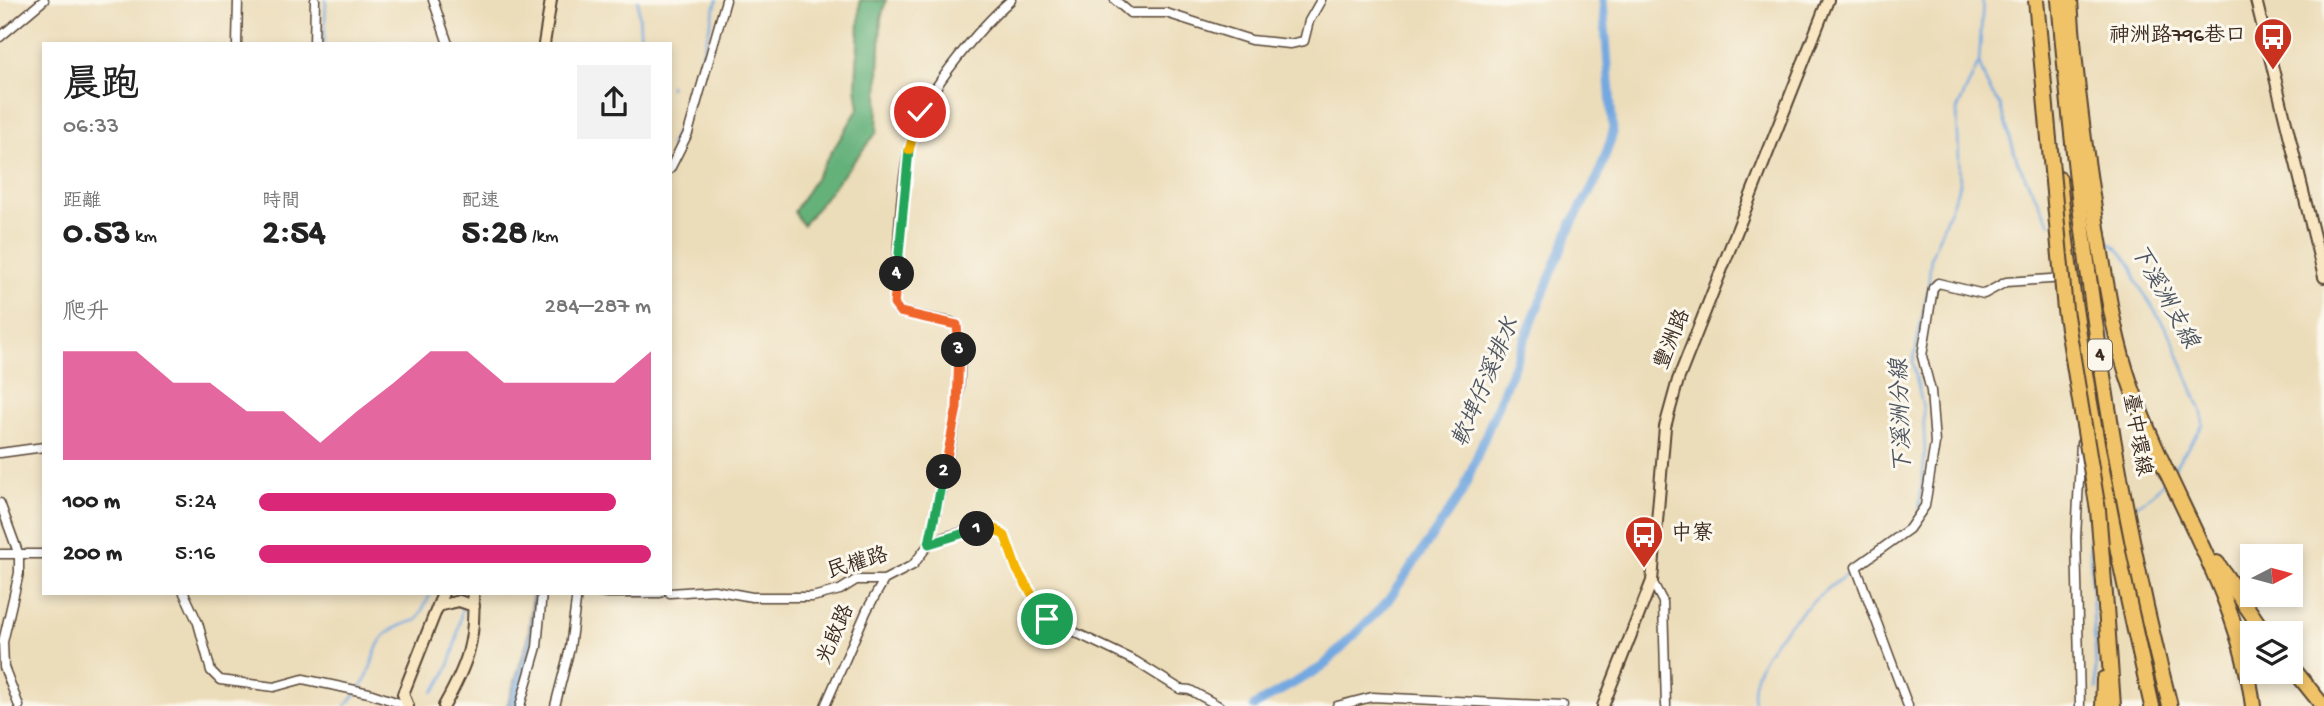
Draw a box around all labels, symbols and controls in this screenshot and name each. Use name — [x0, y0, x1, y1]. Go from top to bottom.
bus stop icon: 神洲路796巷口 — [2252, 16, 2294, 71]
place label: 神洲路796巷口 — [2109, 23, 2246, 50]
button: share — [577, 65, 651, 139]
text: 晨跑 — [63, 66, 139, 110]
pin — [890, 82, 950, 142]
icon: check — [901, 93, 939, 131]
text: 06:33 — [63, 114, 119, 141]
text: 距離 — [63, 191, 101, 214]
text: 時間 — [262, 191, 300, 214]
text: 配速 — [462, 191, 500, 214]
text: 0.53 — [63, 214, 130, 255]
text: 2:54 — [262, 214, 325, 255]
text: 5:28 — [462, 214, 527, 255]
text: km — [130, 226, 157, 249]
text: /km — [527, 226, 558, 249]
water label: 下溪洲支線 — [2123, 240, 2204, 355]
pin: 4 — [880, 256, 914, 292]
text: 4 — [892, 262, 901, 285]
text: 284–287 m — [545, 294, 651, 321]
text: 爬升 — [63, 300, 109, 327]
street label: 豐洲路 — [1649, 305, 1697, 374]
water label: 軟埤仔溪排水 — [1447, 313, 1527, 452]
pin: 3 — [942, 332, 976, 368]
text: 3 — [954, 338, 963, 361]
road number: 4 — [2088, 340, 2112, 370]
water label: 下溪洲分線 — [1886, 357, 1918, 474]
street label: 臺中環線 — [2115, 391, 2157, 479]
pin: 2 — [926, 454, 962, 490]
text: 2 — [939, 460, 948, 483]
text: 100 m — [63, 489, 120, 516]
text: 5:24 — [175, 489, 216, 516]
pin: 1 — [960, 512, 995, 546]
bus stop icon: 中寮 — [1623, 514, 1665, 569]
text: 1 — [973, 517, 980, 540]
place label: 中寮 — [1671, 521, 1713, 548]
text: 200 m — [63, 541, 122, 568]
text: 5:16 — [175, 541, 215, 568]
street label: 民權路 — [824, 542, 892, 586]
north arrow — [2240, 544, 2303, 607]
map controls — [2240, 544, 2303, 684]
pin — [1017, 589, 1077, 649]
street label: 光啟路 — [811, 600, 861, 669]
icon: arrive — [1028, 600, 1066, 638]
button: layers — [2240, 621, 2303, 684]

